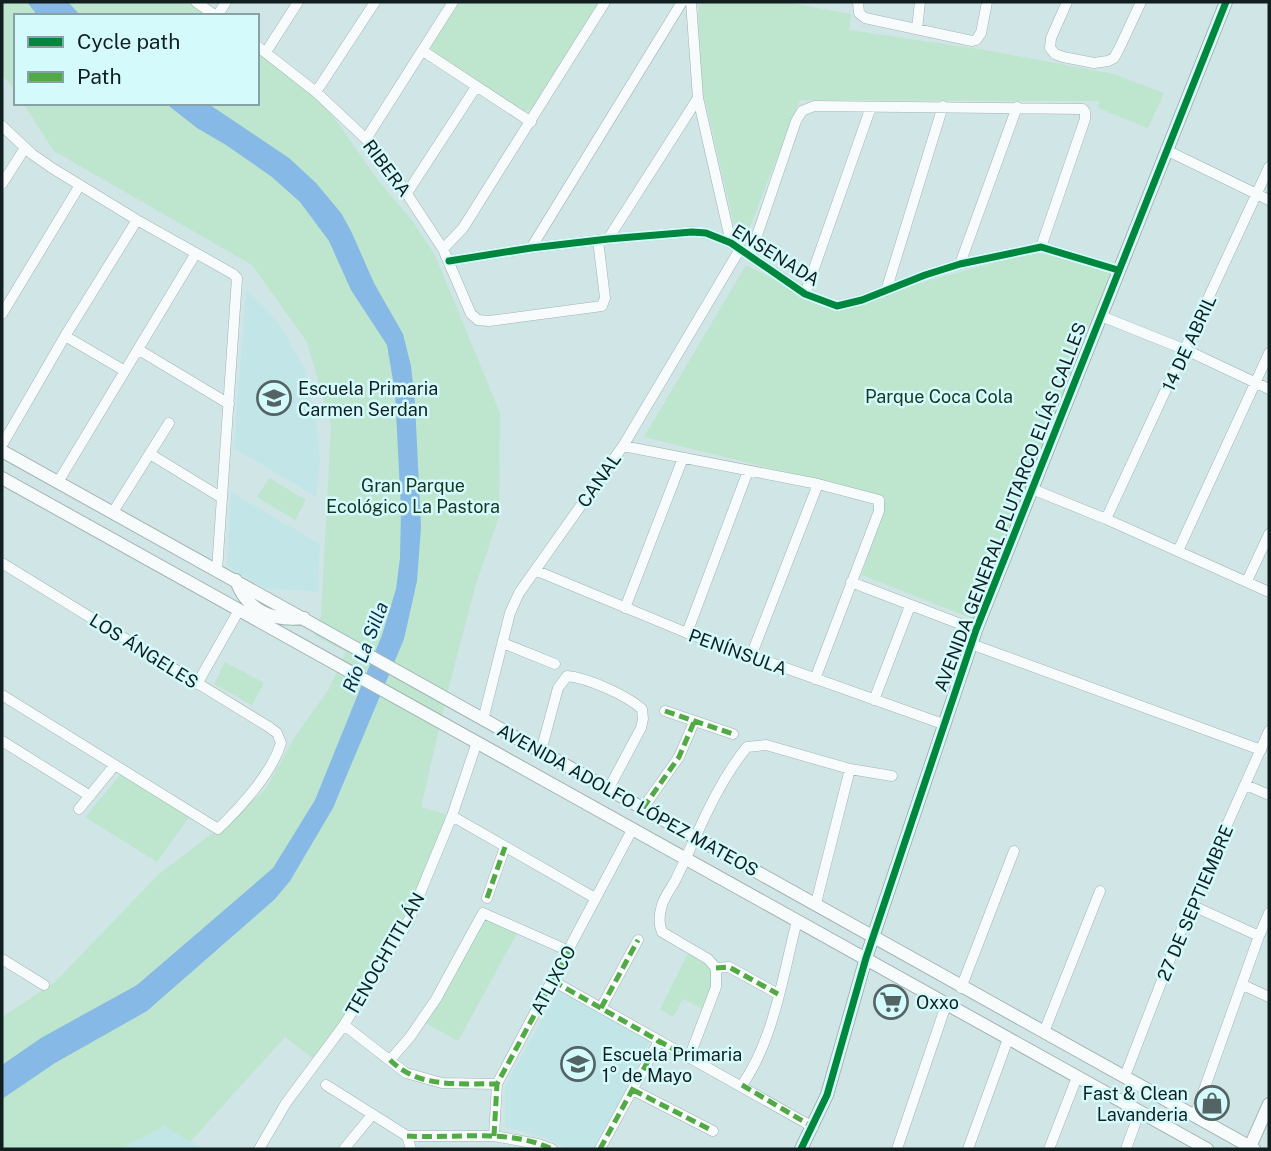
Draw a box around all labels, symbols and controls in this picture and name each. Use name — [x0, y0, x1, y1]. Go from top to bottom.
legend — [14, 14, 259, 105]
text: Cycle path — [77, 29, 180, 54]
text: Path — [77, 64, 122, 89]
street label: RIBERA — [359, 135, 415, 201]
street label: ENSENADA — [728, 220, 824, 290]
street label: 14 DE ABRIL — [1158, 292, 1220, 394]
street label: AVENIDA GENERAL PLUTARCO ELÍAS CALLES — [929, 319, 1090, 695]
place label: Escuela Primaria Carmen Serdan — [298, 378, 438, 420]
school or university icon: Escuela Primaria Carmen Serdan — [255, 379, 293, 417]
park label: Parque Coca Cola — [865, 386, 1013, 407]
street label: CANAL — [573, 449, 625, 511]
park label: Gran Parque Ecológico La Pastora — [326, 475, 500, 517]
water label: Río La Silla — [338, 599, 392, 695]
street label: LOS ÁNGELES — [86, 608, 203, 693]
street label: PENÍNSULA — [686, 624, 791, 680]
street label: AVENIDA ADOLFO LÓPEZ MATEOS — [494, 718, 763, 881]
street label: 27 DE SEPTIEMBRE — [1153, 822, 1237, 984]
street label: TENOCHTITLÁN — [340, 888, 429, 1019]
street label: ATLIXCO — [526, 942, 580, 1018]
supermarket icon: Oxxo — [872, 983, 910, 1021]
place label: Oxxo — [916, 992, 959, 1013]
place label: Escuela Primaria 1° de Mayo — [602, 1044, 742, 1086]
school or university icon: Escuela Primaria 1° de Mayo — [559, 1045, 597, 1083]
place label: Fast & Clean Lavanderia — [1082, 1083, 1188, 1125]
shop icon: Fast & Clean Lavanderia — [1193, 1084, 1231, 1122]

